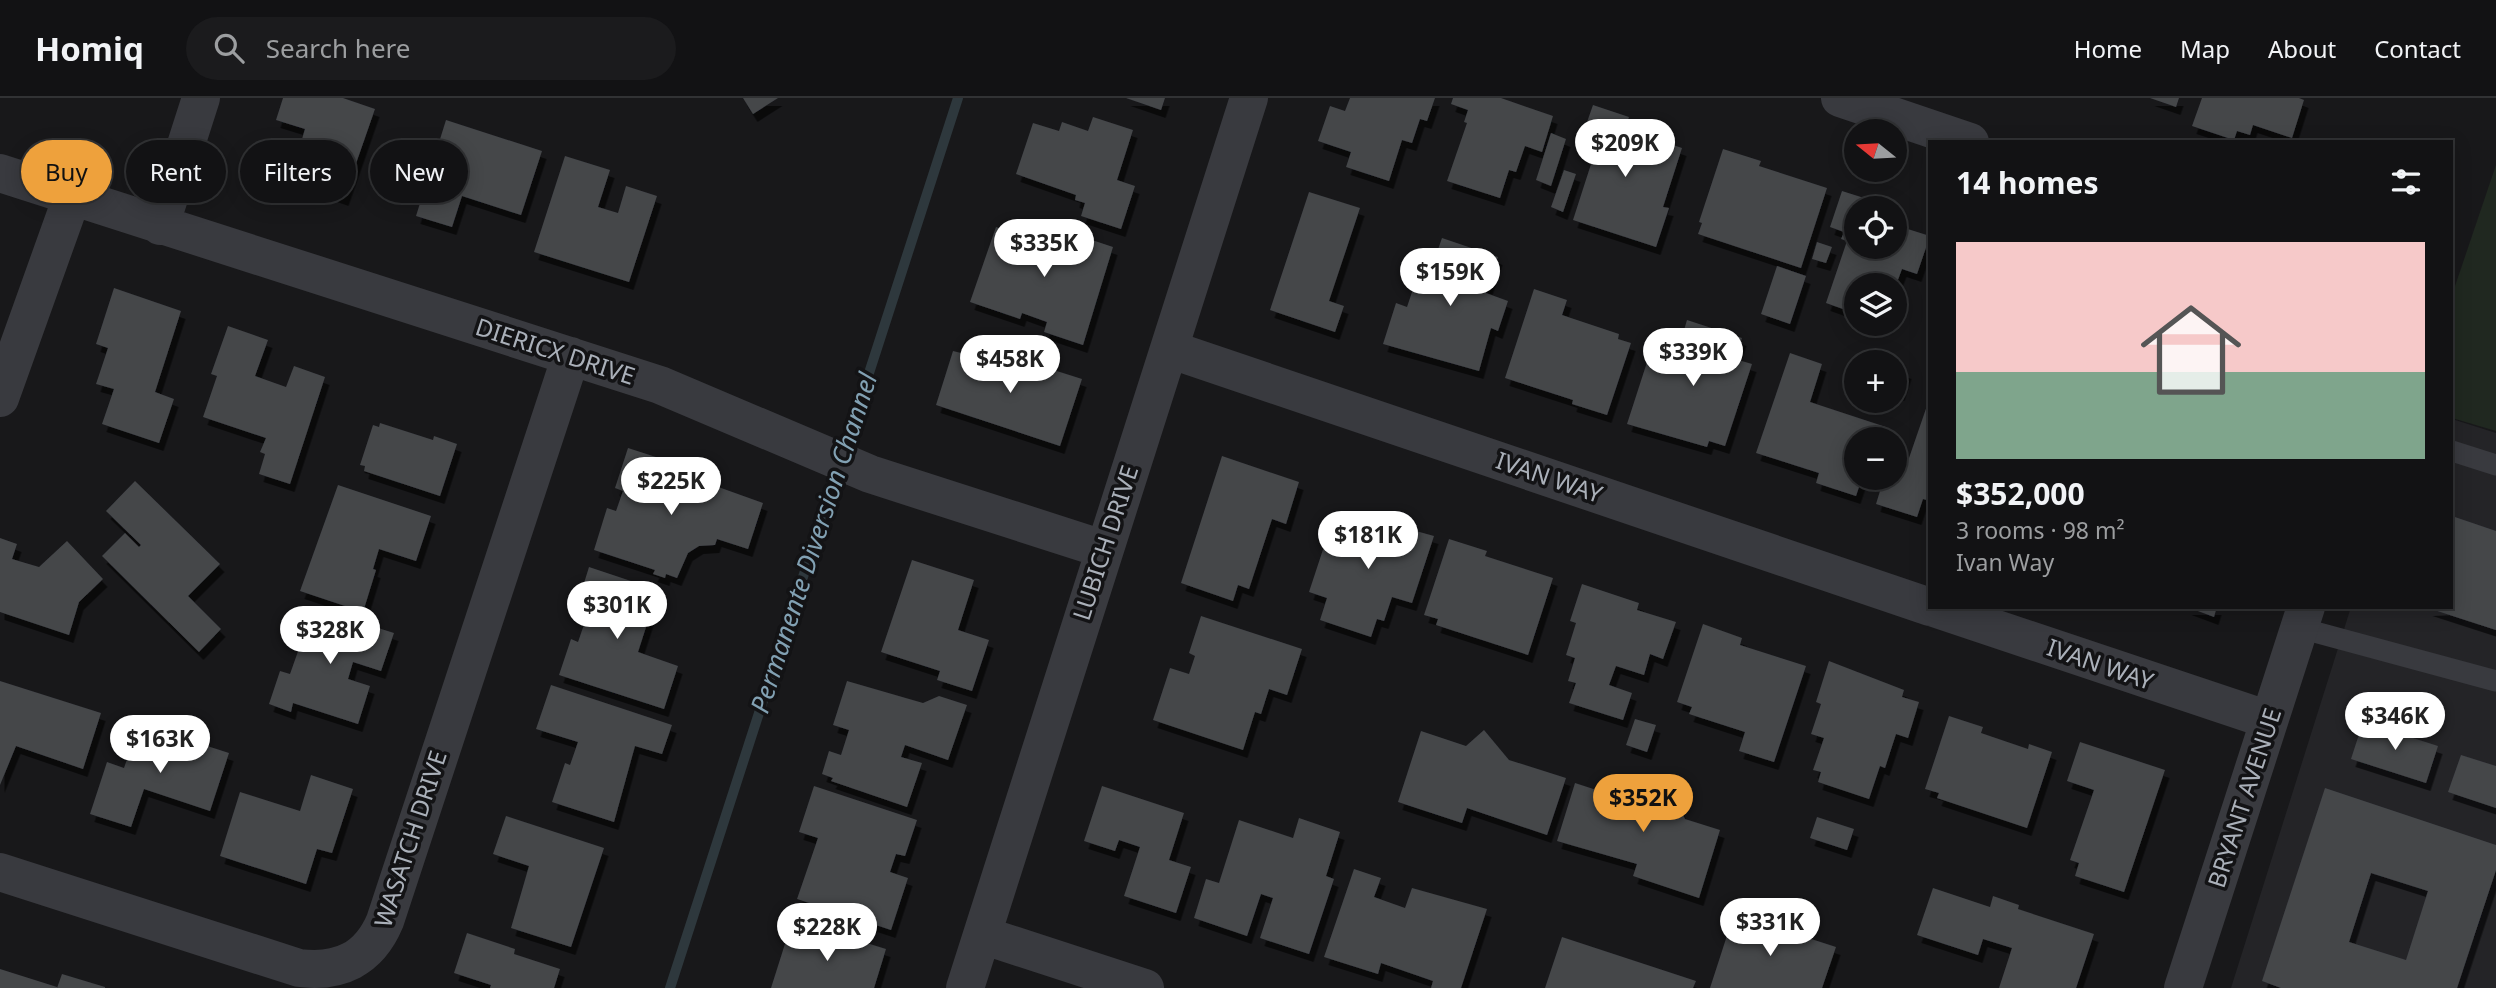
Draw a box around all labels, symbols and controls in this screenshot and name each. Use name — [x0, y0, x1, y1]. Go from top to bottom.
search box — [186, 17, 676, 80]
text: Homiq — [35, 26, 144, 71]
icon: search — [210, 29, 248, 67]
text: Search here — [266, 30, 410, 66]
text: Home — [2074, 32, 2142, 65]
text: Map — [2180, 32, 2230, 65]
text: About — [2268, 32, 2336, 65]
text: Contact — [2374, 32, 2461, 65]
north arrow — [1844, 119, 1908, 182]
map controls — [1844, 119, 1907, 490]
pin: $209K — [1576, 120, 1674, 179]
text: $209K — [1591, 126, 1659, 158]
chip: Buy — [21, 140, 112, 203]
chip: Rent — [126, 140, 226, 203]
chip: Filters — [240, 140, 356, 203]
chip: New — [370, 140, 468, 203]
text: 14 homes — [1956, 162, 2099, 203]
icon: filters — [2387, 163, 2425, 201]
button: locate — [1844, 196, 1907, 259]
pin: $335K — [995, 220, 1093, 279]
text: $335K — [1010, 226, 1078, 258]
pin: $159K — [1401, 248, 1499, 308]
text: $159K — [1416, 255, 1484, 287]
button: layers — [1844, 273, 1907, 336]
icon: home — [2128, 287, 2254, 413]
street label: DIERICX DRIVE — [471, 309, 639, 392]
pin: $339K — [1644, 328, 1742, 388]
text: $339K — [1659, 335, 1727, 367]
pin: $458K — [961, 336, 1059, 395]
text: $458K — [976, 342, 1044, 374]
button: + — [1844, 350, 1907, 413]
water label: Permanente Diversion Channel — [741, 367, 886, 717]
button: − — [1844, 427, 1907, 490]
street label: IVAN WAY — [1492, 443, 1607, 510]
pin: $225K — [622, 458, 720, 517]
street label: LUBICH DRIVE — [1064, 461, 1145, 624]
text: $225K — [637, 464, 705, 496]
text: $352,000 — [1956, 473, 2085, 514]
pin: $181K — [1319, 512, 1417, 571]
text: 3 rooms · 98 m² — [1956, 514, 2125, 546]
text: $181K — [1334, 518, 1402, 550]
text: Ivan Way — [1956, 546, 2054, 578]
pin: $301K — [568, 582, 666, 641]
text: $301K — [583, 588, 651, 620]
pin: $328K — [281, 606, 379, 666]
text: $328K — [296, 613, 364, 645]
street label: IVAN WAY — [2043, 630, 2158, 697]
pin: $346K — [2346, 692, 2444, 752]
text: $346K — [2361, 699, 2429, 731]
street label: BRYANT AVENUE — [2199, 703, 2288, 892]
pin: $163K — [111, 716, 209, 775]
text: $163K — [126, 722, 194, 754]
street label: WASATCH DRIVE — [365, 746, 454, 931]
pin: $352K — [1594, 774, 1692, 834]
text: $352K — [1609, 781, 1677, 813]
pin: $331K — [1721, 898, 1819, 958]
pin: $228K — [778, 904, 876, 963]
text: $331K — [1736, 905, 1804, 937]
text: $228K — [793, 910, 861, 942]

